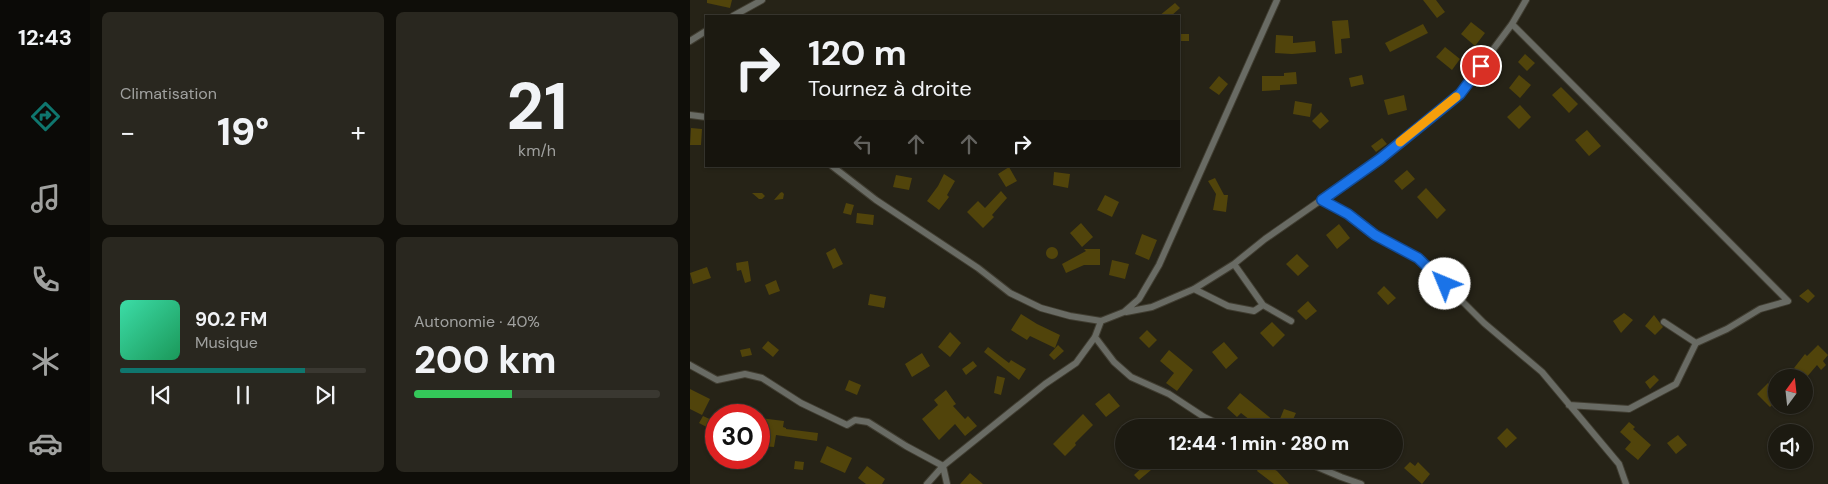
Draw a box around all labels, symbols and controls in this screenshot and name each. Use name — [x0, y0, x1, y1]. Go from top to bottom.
text: 12:43 — [18, 23, 72, 52]
text: 120 m — [808, 30, 907, 76]
icon: right — [725, 35, 790, 100]
pin — [1460, 45, 1502, 87]
icon: arrive — [1467, 52, 1495, 80]
text: 21 — [506, 65, 568, 149]
text: Tournez à droite — [808, 74, 972, 103]
text: Climatisation — [120, 83, 217, 104]
icon: directions — [28, 99, 63, 134]
text: 19° — [217, 107, 269, 157]
text: − — [120, 114, 135, 151]
text: + — [351, 114, 366, 151]
icon: left — [849, 130, 877, 158]
icon: ahead — [902, 130, 930, 158]
icon: ahead — [955, 130, 983, 158]
icon: right — [1008, 130, 1036, 158]
text: km/h — [518, 140, 556, 161]
icon: music — [28, 181, 63, 216]
position arrow — [1418, 257, 1470, 309]
icon: phone — [28, 262, 63, 297]
text: 90.2 FM — [195, 307, 267, 332]
text: Autonomie · 40% — [414, 311, 540, 332]
text: Musique — [195, 332, 258, 353]
text: 200 km — [414, 335, 557, 385]
icon: climate — [28, 344, 63, 379]
north arrow — [1768, 369, 1812, 414]
map controls — [1768, 369, 1813, 469]
icon: previous — [147, 381, 175, 409]
icon: pause — [229, 381, 257, 409]
icon: next — [311, 381, 339, 409]
speed limit sign: 30 — [705, 404, 770, 469]
button: sound — [1768, 424, 1813, 469]
icon: car — [28, 426, 63, 461]
text: 12:44 · 1 min · 280 m — [1169, 431, 1349, 456]

